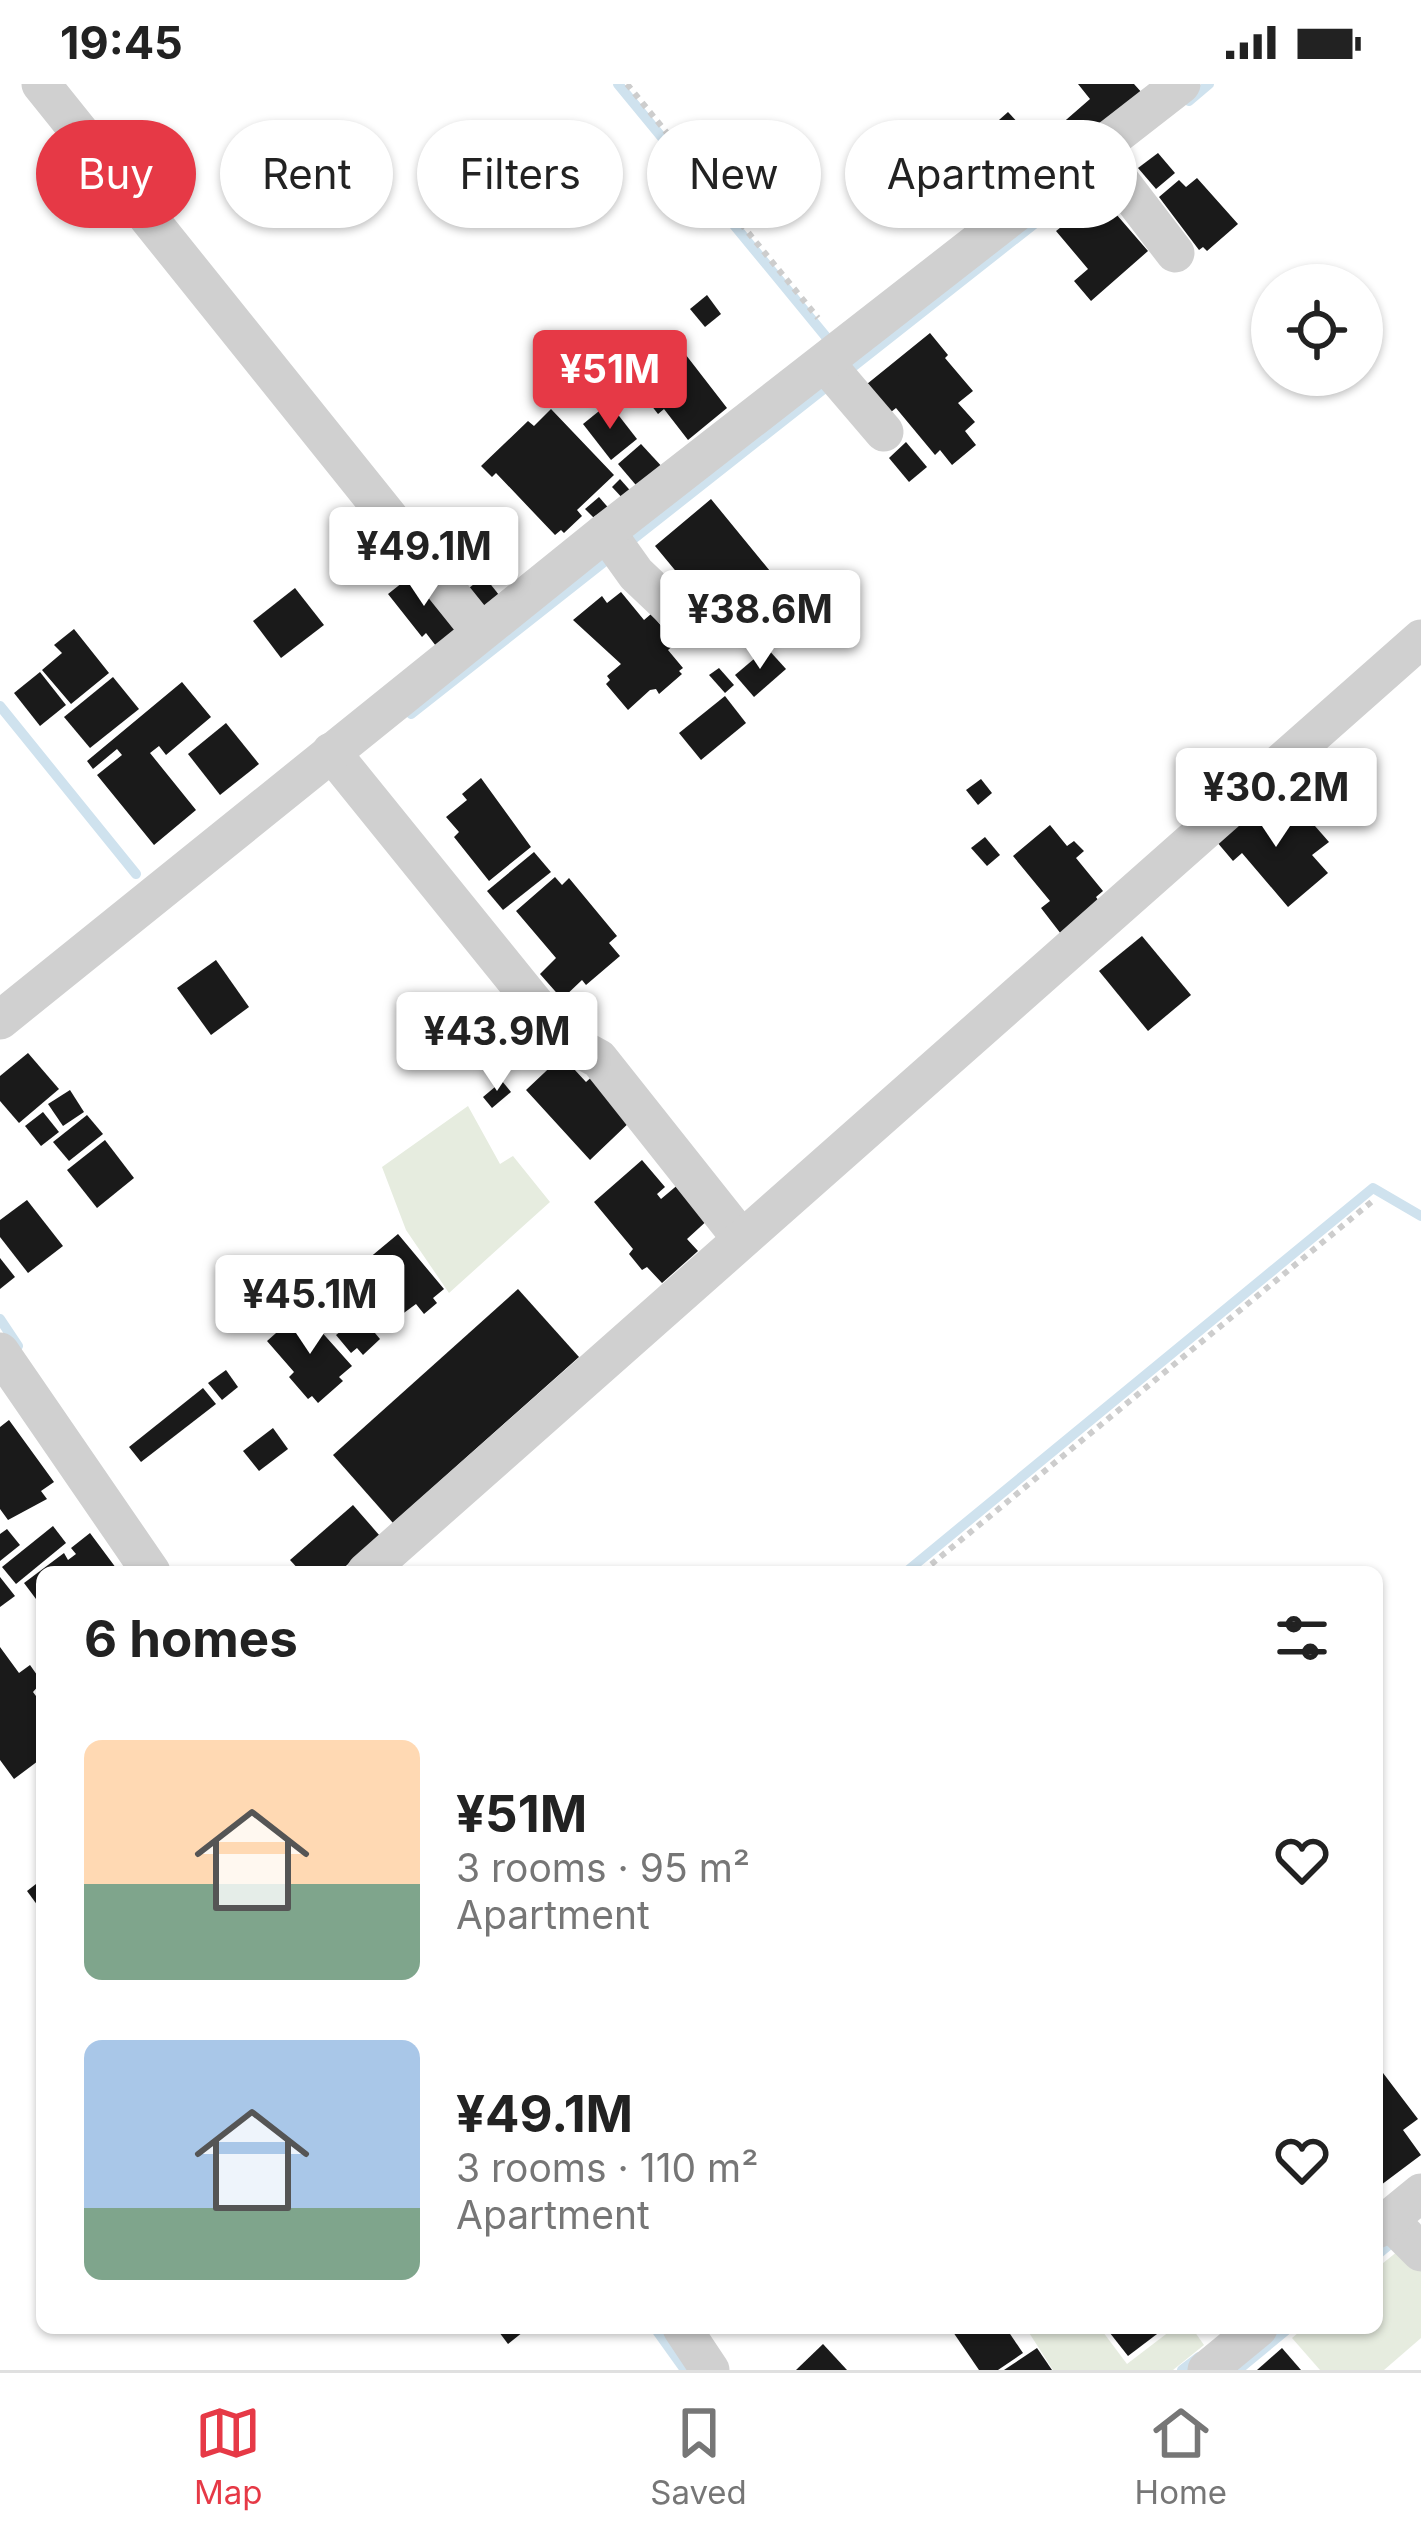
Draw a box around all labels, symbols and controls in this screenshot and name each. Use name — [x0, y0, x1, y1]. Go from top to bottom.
text: 19:45 — [60, 15, 183, 70]
chip: Buy — [36, 120, 196, 228]
chip: Rent — [220, 120, 393, 228]
chip: Filters — [417, 120, 623, 228]
chip: New — [647, 120, 821, 228]
chip: Apartment — [845, 120, 1137, 228]
map controls — [1251, 264, 1383, 396]
button: locate — [1251, 264, 1383, 396]
pin: ¥51M — [539, 330, 681, 432]
text: ¥51M — [560, 345, 660, 392]
pin: ¥49.1M — [326, 507, 522, 609]
text: ¥49.1M — [356, 522, 492, 569]
pin: ¥38.6M — [662, 570, 858, 672]
text: ¥38.6M — [687, 585, 833, 632]
pin: ¥30.2M — [1178, 748, 1374, 850]
text: ¥30.2M — [1203, 763, 1349, 810]
pin: ¥43.9M — [399, 992, 595, 1094]
text: ¥43.9M — [423, 1007, 571, 1054]
pin: ¥45.1M — [212, 1255, 408, 1357]
text: ¥45.1M — [242, 1270, 378, 1317]
icon: filters — [1269, 1605, 1335, 1671]
text: 6 homes — [84, 1608, 298, 1669]
text: ¥51M — [456, 1783, 587, 1844]
icon: home — [180, 1788, 324, 1932]
icon: heart — [1269, 1827, 1335, 1893]
text: 3 rooms · 95 m² — [456, 1844, 750, 1891]
text: Apartment — [456, 1891, 650, 1938]
text: ¥49.1M — [456, 2083, 633, 2144]
icon: home — [180, 2088, 324, 2232]
icon: heart — [1269, 2127, 1335, 2193]
text: 3 rooms · 110 m² — [456, 2144, 758, 2191]
text: Apartment — [456, 2191, 650, 2238]
tab: Map — [194, 2400, 262, 2512]
tab: Saved — [650, 2400, 747, 2512]
tab: Home — [1135, 2400, 1227, 2512]

